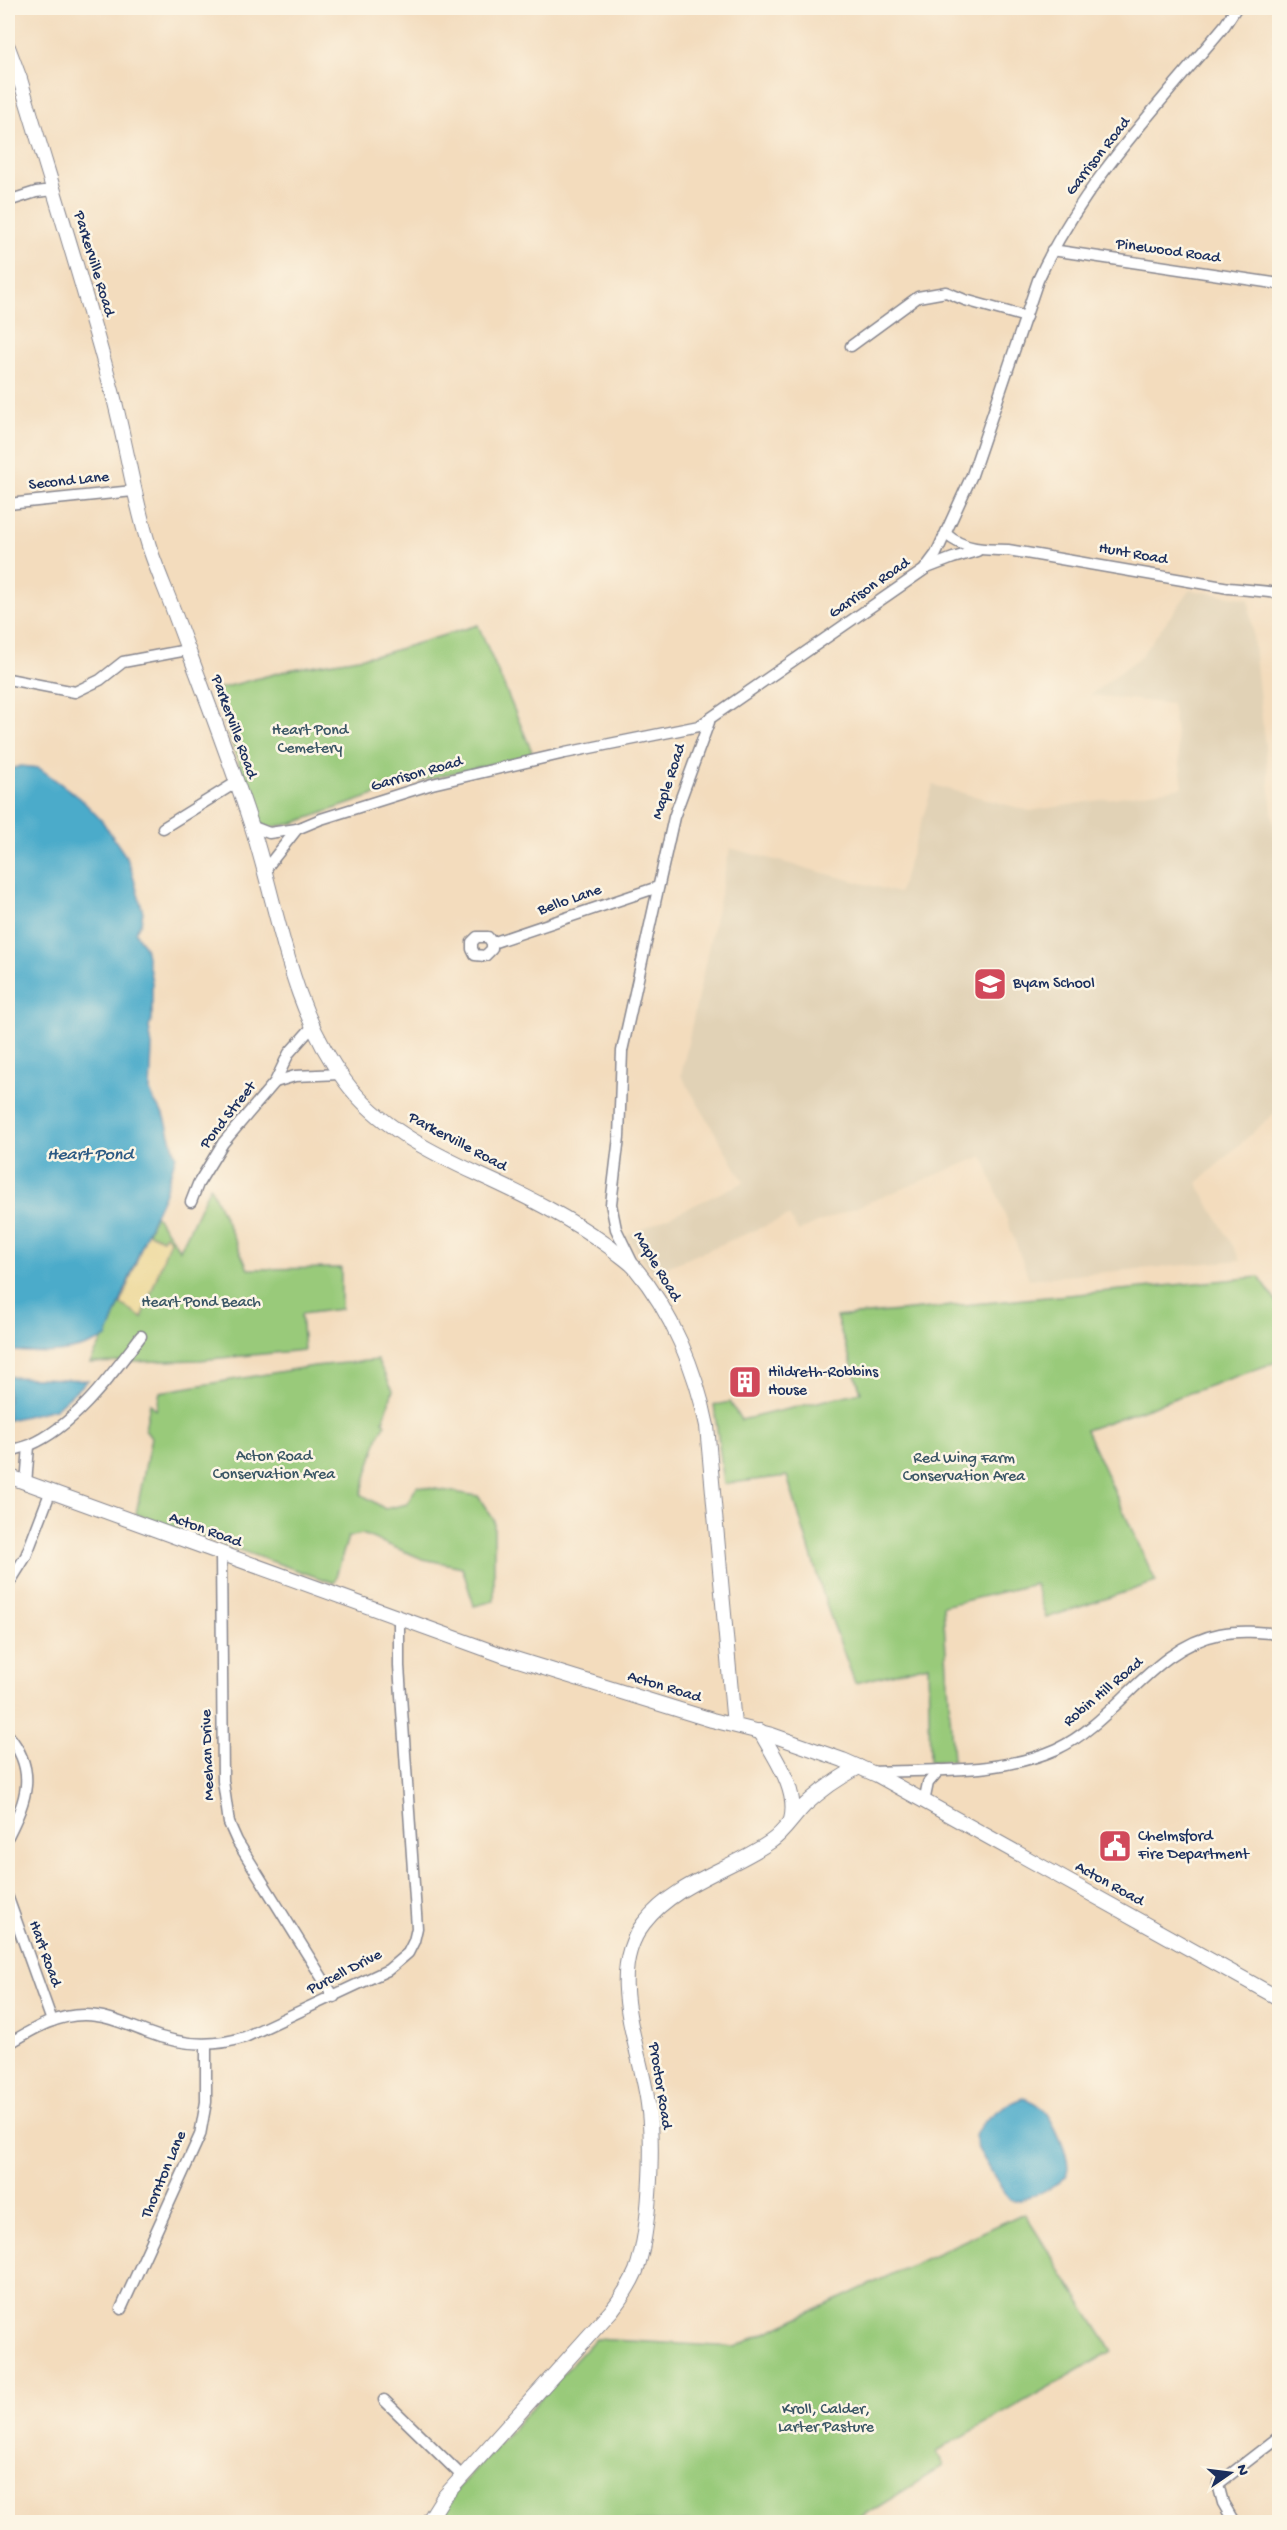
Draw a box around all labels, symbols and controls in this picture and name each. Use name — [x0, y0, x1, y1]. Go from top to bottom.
street label: Garrison Road — [1062, 113, 1137, 200]
street label: Parkerville Road — [68, 208, 118, 320]
street label: Pinewood Road — [1114, 235, 1223, 269]
street label: Second Lane — [28, 468, 111, 496]
street label: Hunt Road — [1097, 540, 1170, 571]
street label: Garrison Road — [826, 553, 915, 624]
street label: Parkerville Road — [205, 672, 261, 783]
park label: Heart Pond Cemetery — [272, 722, 350, 759]
street label: Maple Road — [649, 740, 692, 822]
street label: Garrison Road — [369, 752, 467, 797]
street label: Bello Lane — [535, 881, 605, 921]
school or university icon: Byam School — [972, 966, 1008, 1002]
place label: Byam School — [1012, 975, 1095, 994]
street label: Pond Street — [196, 1077, 262, 1154]
street label: Parkerville Road — [404, 1109, 511, 1178]
water label: Heart Pond — [47, 1145, 135, 1166]
street label: Maple Road — [628, 1229, 685, 1307]
park label: Heart Pond Beach — [141, 1294, 261, 1313]
building icon: Hildreth-Robbins House — [727, 1364, 763, 1400]
place label: Hildreth-Robbins House — [768, 1364, 879, 1401]
park label: Acton Road Conservation Area — [213, 1448, 336, 1485]
park label: Red Wing Farm Conservation Area — [903, 1450, 1026, 1487]
street label: Acton Road — [166, 1509, 246, 1553]
street label: Robin Hill Road — [1060, 1653, 1149, 1732]
street label: Acton Road — [625, 1668, 705, 1709]
street label: Meehan Drive — [198, 1708, 220, 1801]
public building icon: Chelmsford Fire Department — [1097, 1828, 1133, 1864]
place label: Chelmsford Fire Department — [1137, 1828, 1250, 1865]
street label: Acton Road — [1071, 1858, 1148, 1913]
street label: Hart Road — [23, 1918, 65, 1991]
street label: Purcell Drive — [304, 1946, 386, 2000]
street label: Proctor Road — [643, 2040, 675, 2132]
street label: Thornton Lane — [138, 2128, 192, 2223]
park label: Kroll, Calder, Larter Pasture — [778, 2401, 875, 2438]
north arrow — [1200, 2443, 1260, 2503]
text: N — [1231, 2463, 1252, 2478]

